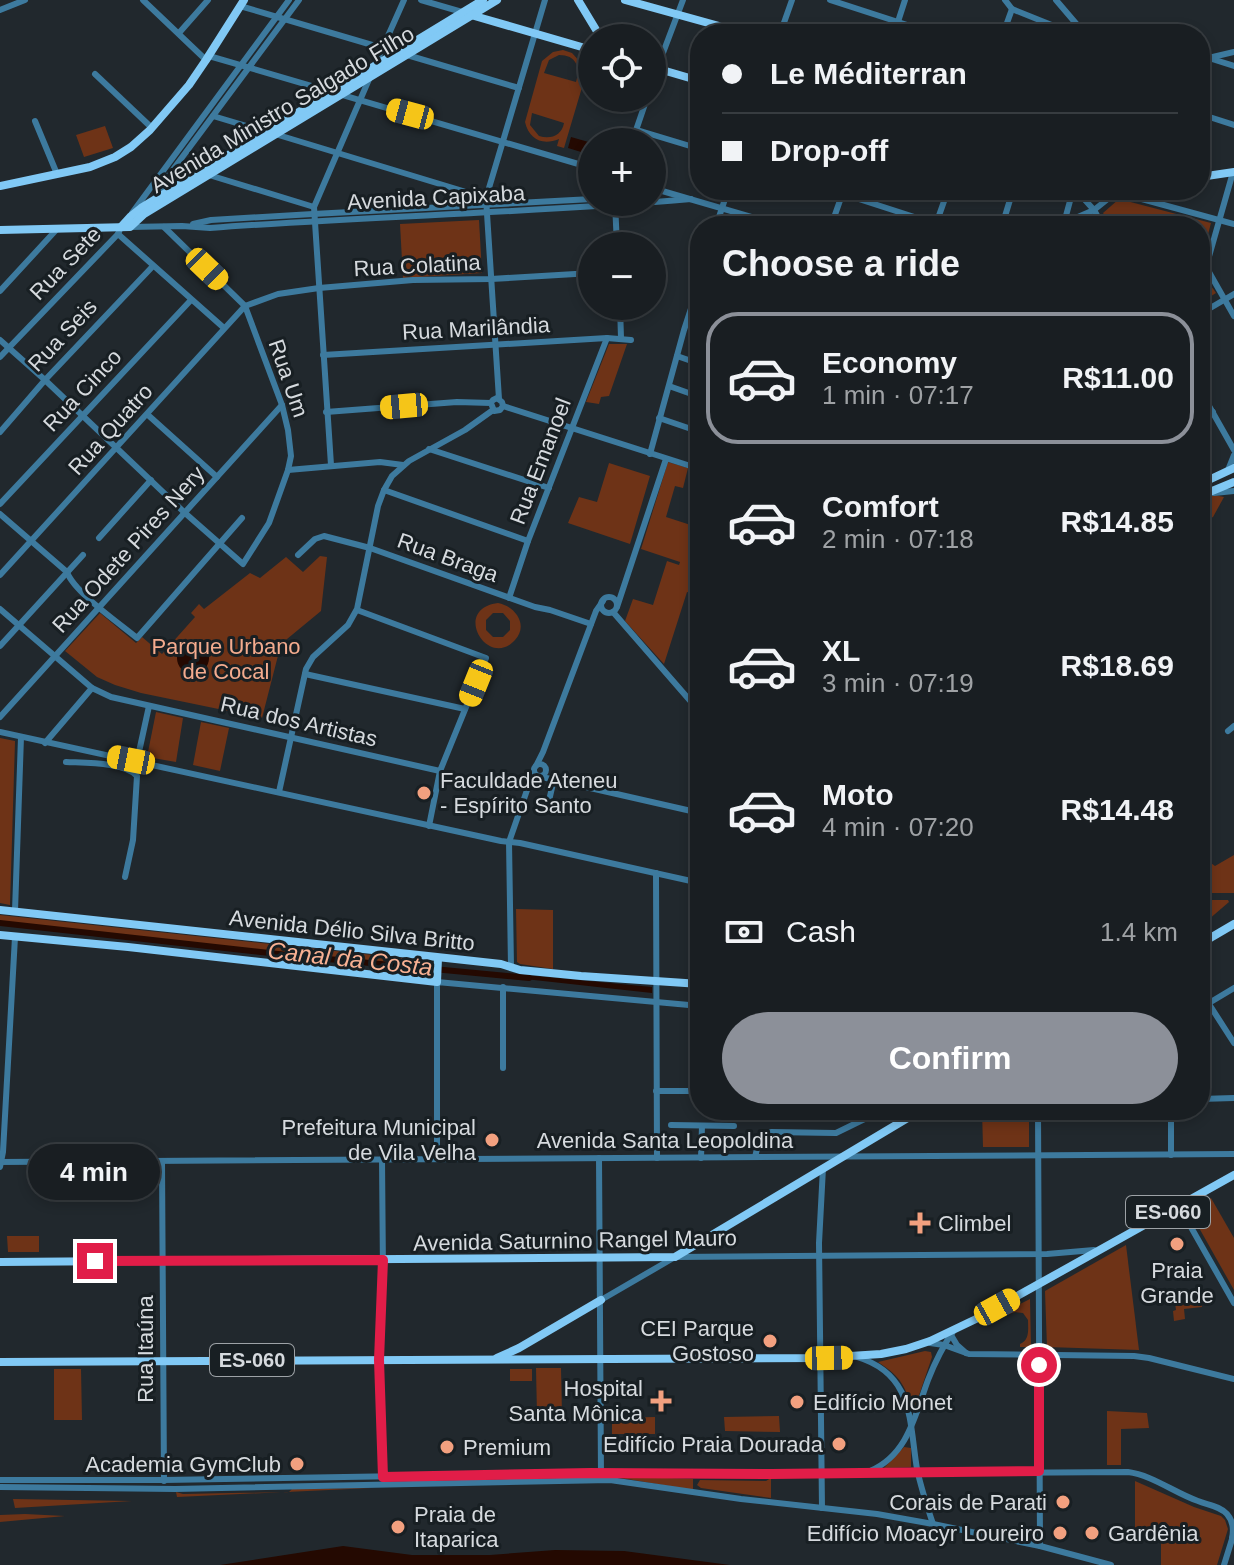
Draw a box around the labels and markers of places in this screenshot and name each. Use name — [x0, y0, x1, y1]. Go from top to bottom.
place label: Faculdade Ateneu - Espírito Santo — [440, 768, 617, 818]
marker: Faculdade Ateneu - Espírito Santo — [415, 784, 433, 802]
place label: Prefeitura Municipal de Vila Velha — [282, 1115, 477, 1165]
marker: Prefeitura Municipal de Vila Velha — [483, 1131, 501, 1149]
place label: Climbel — [938, 1211, 1011, 1236]
marker: Climbel — [909, 1212, 931, 1234]
marker: Praia Grande — [1168, 1235, 1186, 1253]
place label: Praia Grande — [1140, 1258, 1214, 1308]
place label: CEI Parque Gostoso — [640, 1316, 754, 1366]
marker: CEI Parque Gostoso — [761, 1332, 779, 1350]
place label: Hospital Santa Mônica — [508, 1376, 644, 1426]
marker: Hospital Santa Mônica — [650, 1390, 672, 1412]
place label: Edifício Monet — [813, 1390, 952, 1415]
marker: Edifício Monet — [788, 1393, 806, 1411]
place label: Edifício Praia Dourada — [603, 1432, 824, 1457]
place label: Premium — [463, 1435, 551, 1460]
marker: Edifício Praia Dourada — [830, 1435, 848, 1453]
marker: Premium — [438, 1438, 456, 1456]
place label: Academia GymClub — [85, 1452, 281, 1477]
marker: Academia GymClub — [288, 1455, 306, 1473]
place label: Corais de Parati — [889, 1490, 1047, 1515]
marker: Corais de Parati — [1054, 1493, 1072, 1511]
place label: Praia de Itaparica — [414, 1502, 499, 1552]
marker: Praia de Itaparica — [389, 1518, 407, 1536]
place label: Edifício Moacyr Loureiro — [807, 1521, 1044, 1546]
place label: Gardênia — [1108, 1521, 1199, 1546]
marker: Edifício Moacyr Loureiro — [1051, 1524, 1069, 1542]
marker: Gardênia — [1083, 1524, 1101, 1542]

